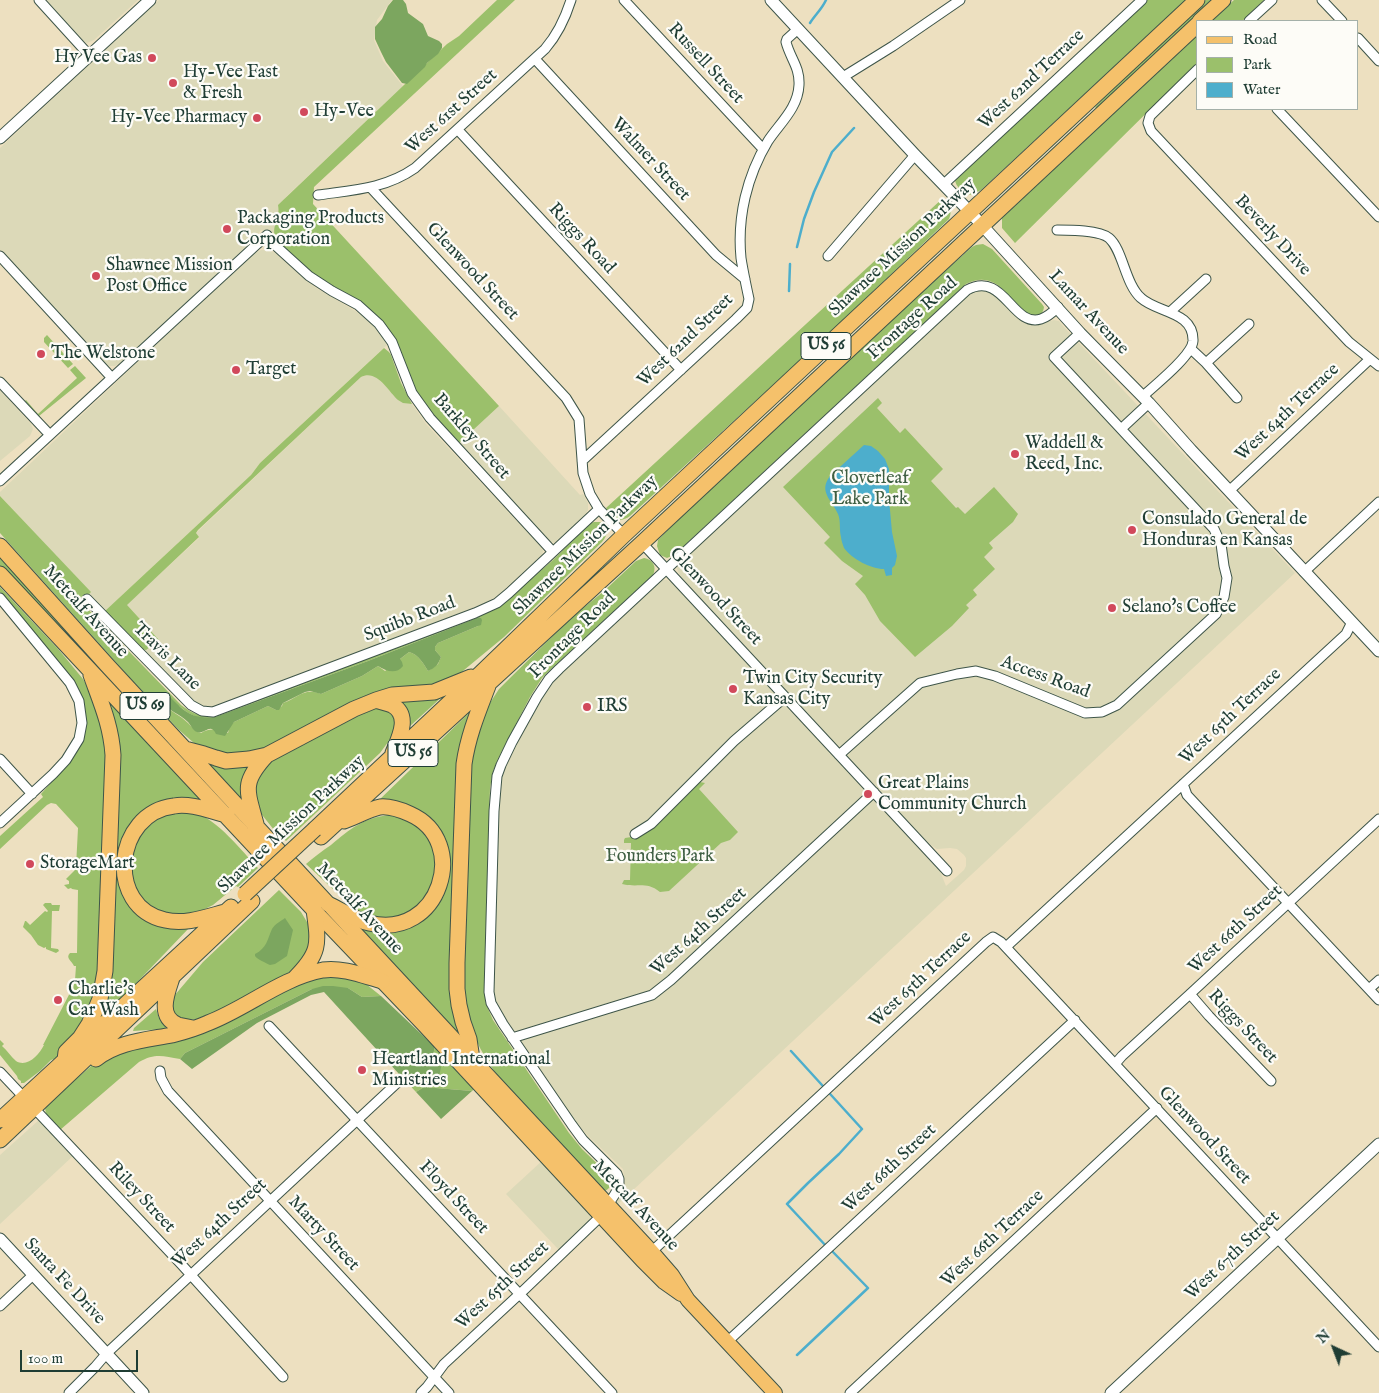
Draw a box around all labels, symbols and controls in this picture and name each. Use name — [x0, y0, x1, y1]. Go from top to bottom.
street label: Russell Street — [662, 19, 748, 109]
legend — [1196, 20, 1359, 110]
street label: West 62nd Terrace — [975, 25, 1089, 135]
text: Road — [1243, 30, 1277, 49]
place label: Hy Vee Gas — [54, 47, 142, 69]
marker: Hy Vee Gas — [146, 52, 158, 64]
text: Park — [1243, 55, 1272, 74]
place label: Hy-Vee Fast & Fresh — [183, 62, 278, 104]
street label: West 61st Street — [402, 65, 502, 159]
marker: Hy-Vee Fast & Fresh — [167, 77, 179, 89]
text: Water — [1243, 80, 1280, 99]
place label: Hy-Vee — [314, 101, 374, 123]
marker: Hy-Vee — [298, 106, 310, 118]
place label: Hy-Vee Pharmacy — [111, 107, 247, 129]
marker: Hy-Vee Pharmacy — [251, 112, 263, 124]
street label: Walmer Street — [606, 114, 694, 206]
street label: Shawnee Mission Parkway — [825, 174, 981, 322]
street label: Beverly Drive — [1229, 191, 1315, 281]
street label: Riggs Road — [543, 199, 619, 279]
place label: Packaging Products Corporation — [237, 208, 384, 250]
street label: Glenwood Street — [421, 219, 523, 325]
marker: Packaging Products Corporation — [221, 223, 233, 235]
place label: Shawnee Mission Post Office — [106, 255, 233, 298]
street label: Lamar Avenue — [1043, 266, 1133, 360]
marker: Shawnee Mission Post Office — [90, 270, 102, 282]
street label: Frontage Road — [864, 273, 962, 365]
street label: West 62nd Street — [634, 290, 738, 392]
road number: US 56 — [801, 332, 851, 360]
place label: The Welstone — [51, 343, 155, 365]
marker: The Welstone — [35, 348, 47, 360]
place label: Target — [246, 359, 296, 381]
street label: West 64th Terrace — [1232, 359, 1344, 467]
marker: Target — [230, 364, 242, 376]
street label: Barkley Street — [428, 390, 514, 484]
place label: Waddell & Reed, Inc. — [1025, 433, 1104, 476]
marker: Waddell & Reed, Inc. — [1009, 448, 1021, 460]
park label: Cloverleaf Lake Park — [831, 468, 909, 510]
street label: Shawnee Mission Parkway — [509, 471, 663, 621]
place label: Consulado General de Honduras en Kansas — [1142, 509, 1307, 552]
marker: Consulado General de Honduras en Kansas — [1126, 524, 1138, 536]
street label: Glenwood Street — [664, 544, 766, 650]
street label: Metcalf Avenue — [38, 561, 132, 663]
street label: Frontage Road — [525, 588, 621, 684]
street label: Squibb Road — [361, 593, 459, 647]
place label: Selano's Coffee — [1122, 597, 1236, 619]
marker: Selano's Coffee — [1106, 602, 1118, 614]
street label: Travis Lane — [127, 618, 205, 696]
street label: Access Road — [998, 652, 1092, 704]
street label: West 65th Terrace — [1176, 664, 1286, 770]
place label: Twin City Security Kansas City — [743, 668, 882, 711]
marker: Twin City Security Kansas City — [727, 683, 739, 695]
road number: US 69 — [120, 692, 170, 719]
place label: IRS — [597, 696, 628, 718]
marker: IRS — [581, 701, 593, 713]
road number: US 56 — [388, 740, 438, 766]
street label: Shawnee Mission Parkway — [214, 751, 370, 899]
place label: Great Plains Community Church — [878, 773, 1026, 816]
marker: Great Plains Community Church — [862, 788, 874, 800]
park label: Founders Park — [606, 846, 714, 868]
place label: StorageMart — [40, 853, 135, 875]
marker: StorageMart — [24, 858, 36, 870]
street label: Metcalf Avenue — [311, 859, 407, 959]
street label: West 66th Street — [1185, 881, 1287, 979]
street label: West 64th Street — [647, 883, 751, 981]
street label: West 65th Terrace — [866, 927, 976, 1033]
place label: Charlie's Car Wash — [68, 979, 139, 1022]
street label: Riggs Street — [1202, 986, 1282, 1068]
marker: Charlie's Car Wash — [52, 994, 64, 1006]
place label: Heartland International Ministries — [372, 1049, 550, 1092]
marker: Heartland International Ministries — [356, 1064, 368, 1076]
street label: Glenwood Street — [1153, 1083, 1255, 1189]
street label: West 66th Street — [839, 1120, 941, 1218]
street label: Metcalf Avenue — [587, 1156, 683, 1256]
street label: Floyd Street — [414, 1157, 492, 1239]
street label: Riley Street — [103, 1158, 179, 1238]
street label: West 64th Street — [168, 1175, 272, 1273]
street label: West 66th Terrace — [937, 1186, 1049, 1292]
street label: Marty Street — [283, 1192, 363, 1276]
street label: West 67th Street — [1181, 1207, 1285, 1305]
street label: Santa Fe Drive — [19, 1234, 109, 1330]
street label: West 65th Street — [452, 1237, 554, 1335]
north arrow — [1309, 1323, 1359, 1373]
text: N — [1313, 1326, 1334, 1348]
scale bar — [22, 1340, 140, 1372]
text: 100 m — [28, 1349, 63, 1368]

